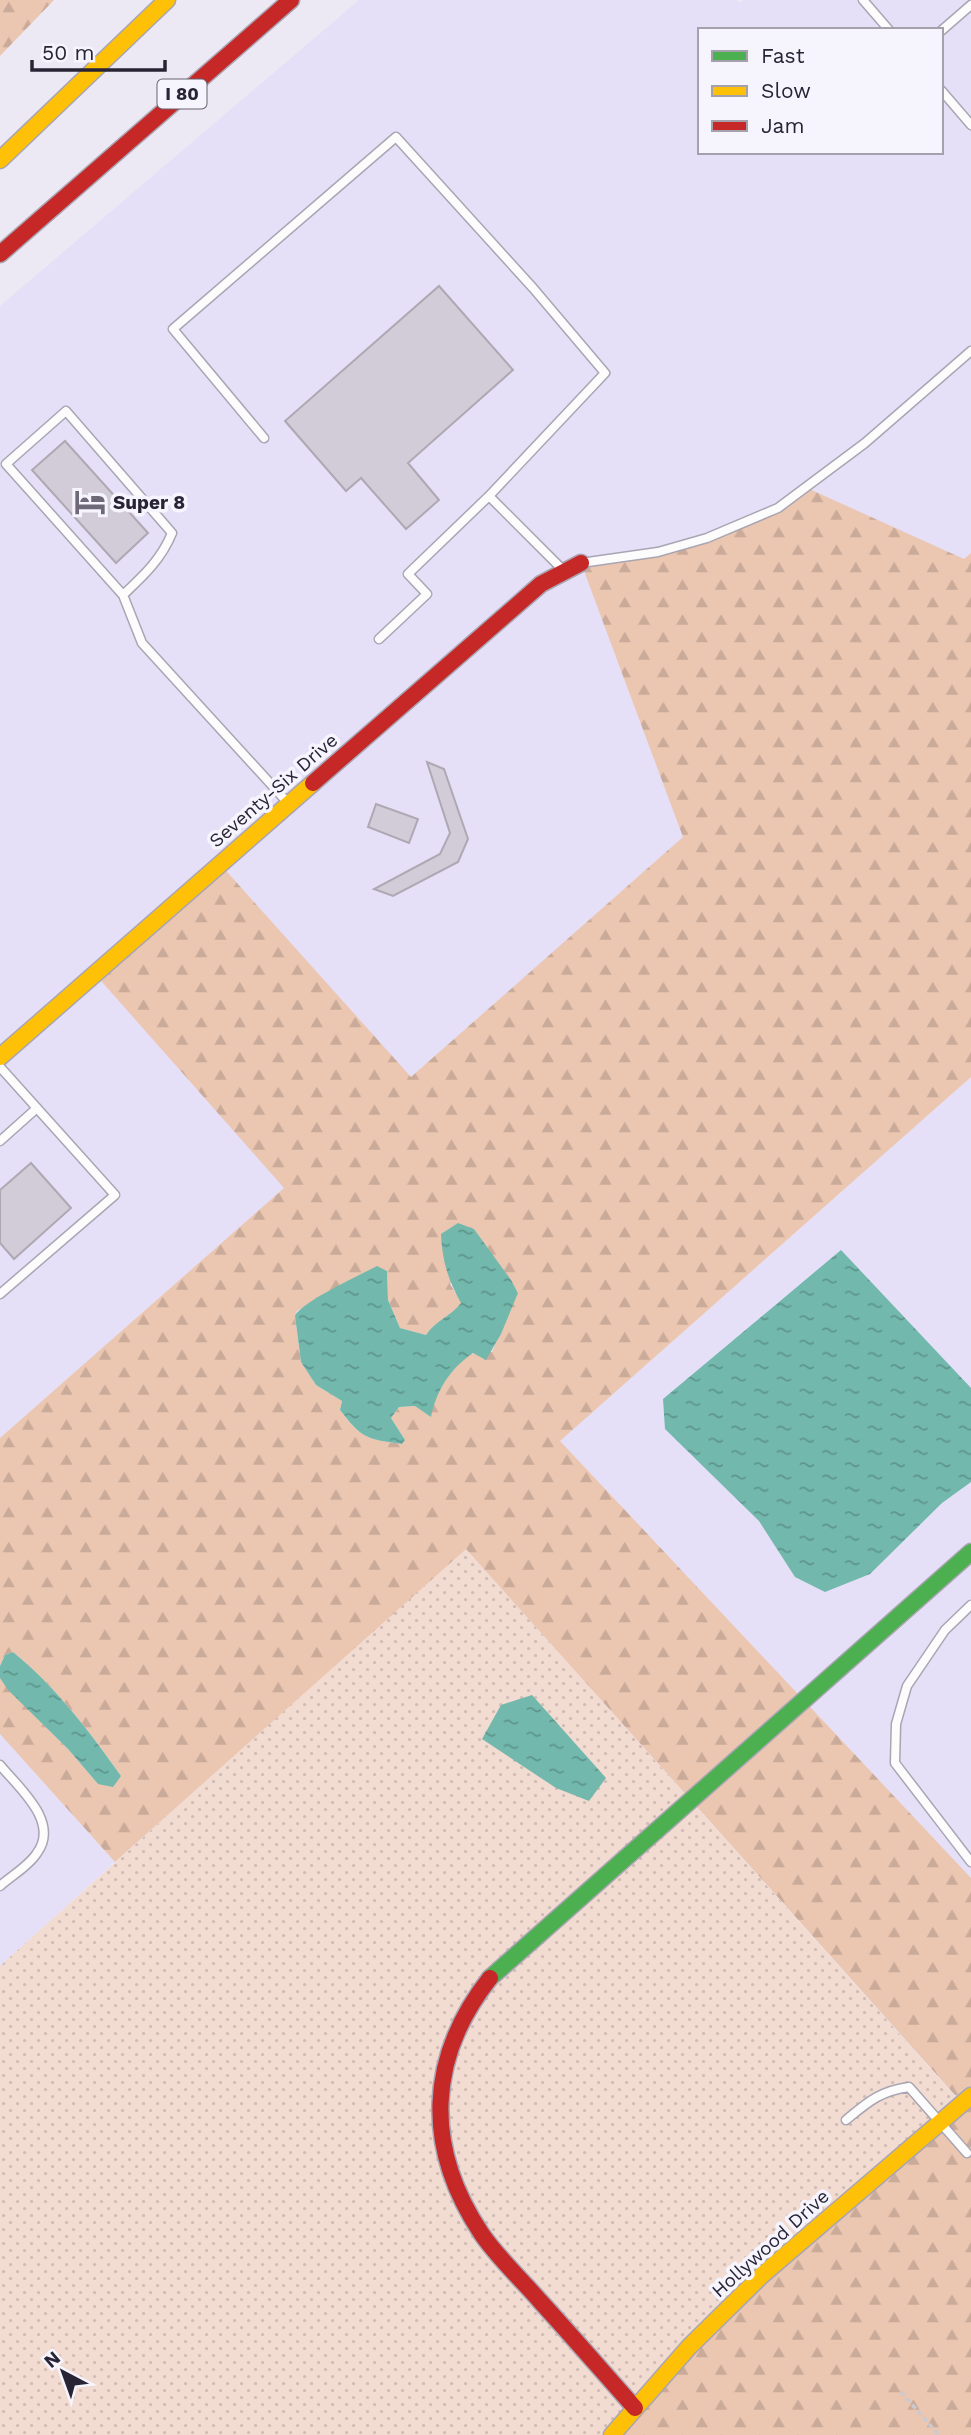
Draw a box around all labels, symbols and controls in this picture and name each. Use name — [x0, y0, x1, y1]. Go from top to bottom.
scale bar — [32, 28, 164, 72]
legend — [698, 28, 943, 154]
text: 50 m — [42, 40, 94, 65]
text: Fast — [761, 43, 805, 68]
text: Slow — [761, 78, 811, 103]
road number: I 80 — [158, 80, 206, 108]
text: Jam — [761, 113, 804, 138]
hotel icon: Super 8 — [73, 485, 107, 519]
place label: Super 8 — [113, 491, 185, 514]
street label: Seventy-Six Drive — [204, 728, 342, 852]
street label: Hollywood Drive — [707, 2185, 834, 2302]
north arrow — [28, 2337, 98, 2407]
text: N — [39, 2346, 65, 2373]

